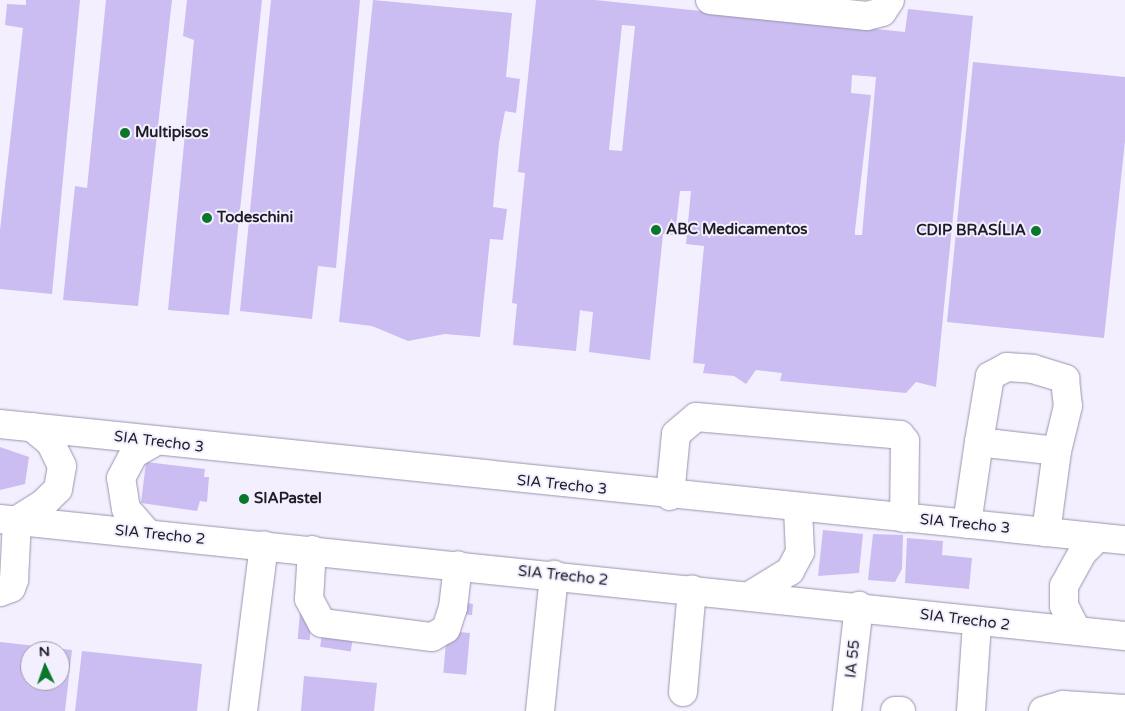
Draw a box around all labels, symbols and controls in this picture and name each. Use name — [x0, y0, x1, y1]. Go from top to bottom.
place label: Multipisos — [135, 124, 208, 142]
marker: Multipisos — [119, 127, 131, 139]
place label: Todeschini — [217, 209, 293, 227]
marker: Todeschini — [201, 212, 213, 224]
place label: ABC Medicamentos — [666, 221, 807, 239]
place label: CDIP BRASÍLIA — [916, 222, 1026, 240]
marker: ABC Medicamentos — [650, 224, 662, 236]
marker: CDIP BRASÍLIA — [1030, 225, 1042, 237]
street label: SIA Trecho 3 — [113, 428, 205, 456]
street label: SIA Trecho 3 — [516, 471, 608, 499]
place label: SIAPastel — [254, 490, 322, 508]
marker: SIAPastel — [238, 493, 250, 505]
street label: SIA Trecho 3 — [919, 510, 1011, 538]
street label: SIA Trecho 2 — [114, 521, 206, 549]
street label: SIA Trecho 2 — [517, 562, 609, 590]
street label: SIA Trecho 2 — [919, 606, 1011, 634]
street label: IA 55 — [842, 639, 864, 679]
north arrow — [20, 641, 70, 691]
text: N — [38, 643, 50, 660]

